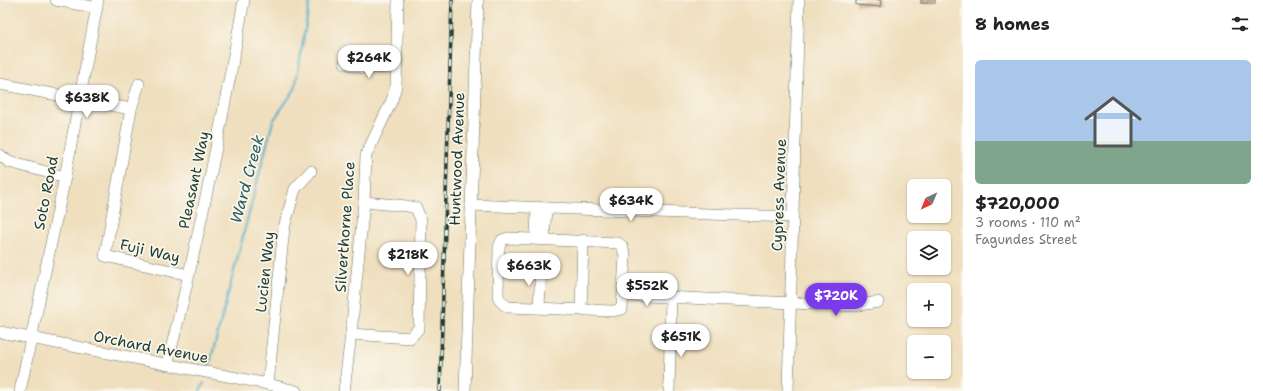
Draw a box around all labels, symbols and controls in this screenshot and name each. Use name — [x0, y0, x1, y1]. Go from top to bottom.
text: 8 homes — [975, 13, 1050, 35]
icon: filters — [1229, 13, 1251, 35]
pin: $264K — [341, 45, 397, 79]
text: $264K — [347, 49, 391, 66]
pin: $638K — [59, 85, 115, 119]
icon: home — [1077, 86, 1149, 158]
text: $638K — [65, 89, 109, 106]
street label: Huntwood Avenue — [445, 92, 469, 226]
street label: Pleasant Way — [174, 129, 214, 231]
water label: Ward Creek — [225, 132, 269, 226]
street label: Cypress Avenue — [767, 138, 791, 252]
street label: Soto Road — [29, 154, 63, 232]
street label: Silverthorne Place — [330, 161, 360, 293]
north arrow — [907, 179, 951, 223]
map controls — [907, 179, 951, 379]
pin: $634K — [603, 188, 659, 222]
text: $634K — [609, 192, 653, 209]
text: $720,000 — [975, 192, 1060, 214]
text: 3 rooms · 110 m² — [975, 214, 1081, 231]
street label: Lucien Way — [251, 230, 279, 314]
button: layers — [907, 231, 951, 275]
text: Fagundes Street — [975, 231, 1077, 248]
street label: Fuji Way — [118, 234, 182, 268]
pin: $218K — [380, 242, 436, 276]
text: $218K — [388, 246, 428, 263]
pin: $663K — [501, 253, 557, 287]
text: $663K — [507, 257, 551, 274]
pin: $552K — [619, 273, 675, 307]
text: $552K — [626, 277, 668, 294]
pin: $720K — [808, 283, 864, 317]
button: + — [907, 283, 951, 327]
text: $720K — [814, 287, 858, 304]
pin: $651K — [653, 324, 709, 358]
street label: Orchard Avenue — [92, 326, 210, 368]
text: $651K — [661, 328, 701, 345]
button: − — [907, 335, 951, 379]

